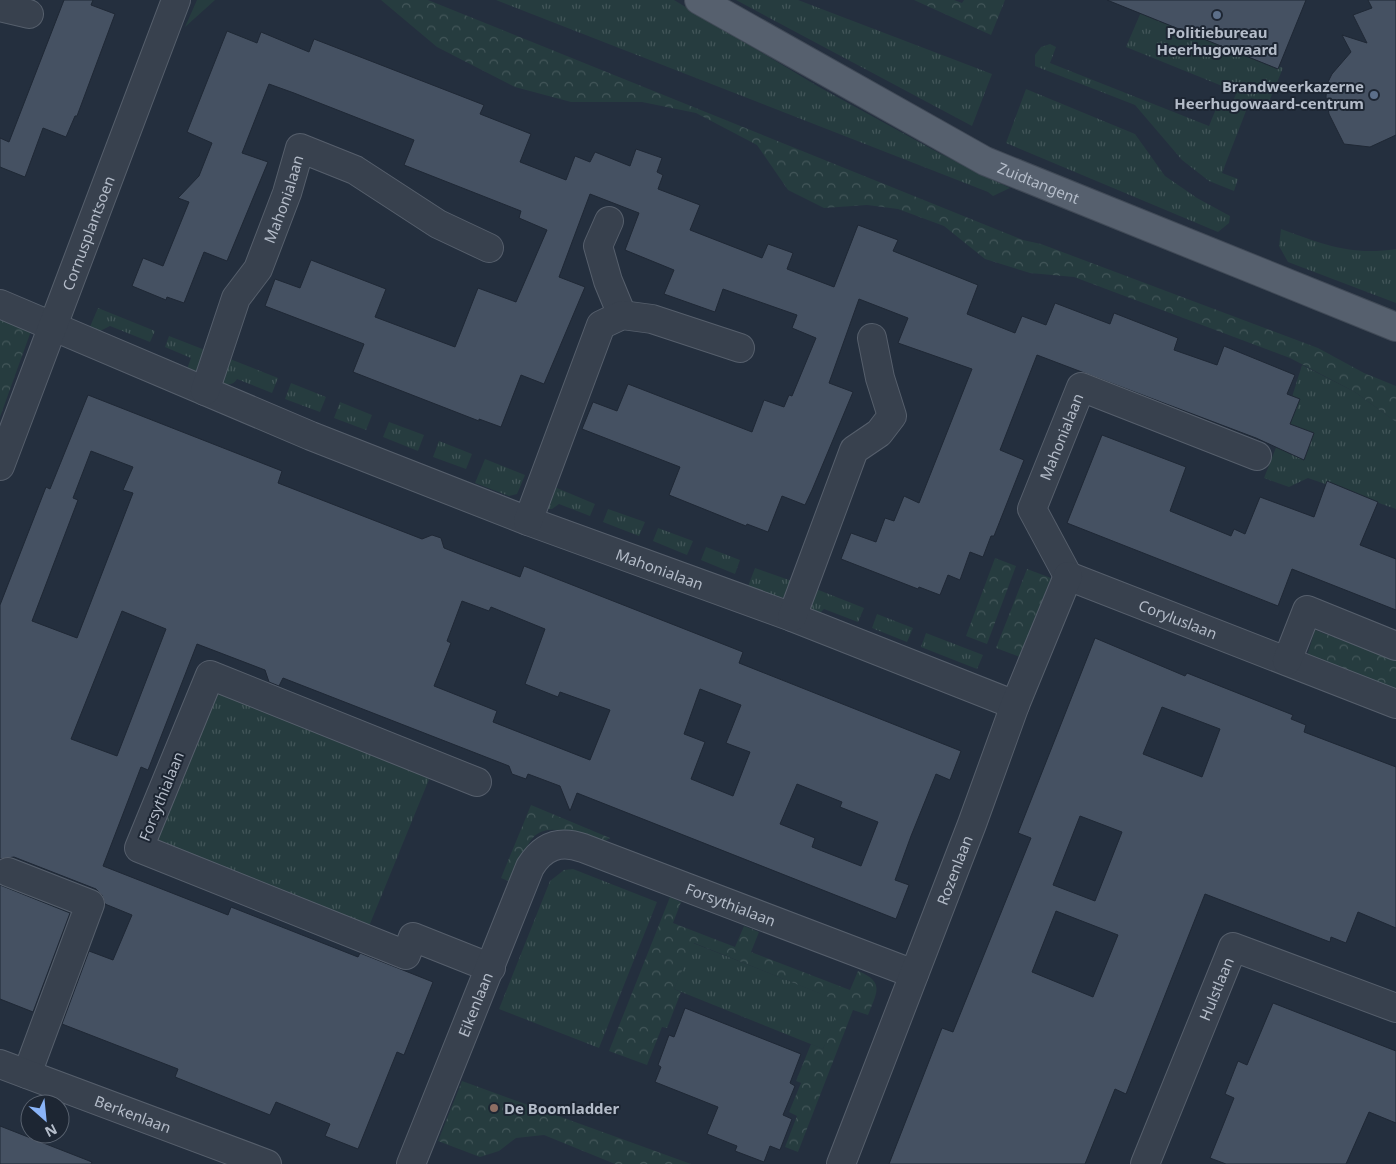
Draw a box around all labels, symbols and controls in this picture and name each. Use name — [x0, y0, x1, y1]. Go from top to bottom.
marker: Politiebureau Heerhugowaard — [1211, 9, 1223, 21]
place label: Politiebureau Heerhugowaard — [1157, 22, 1277, 59]
place label: Brandweerkazerne Heerhugowaard-centrum — [1174, 76, 1364, 113]
marker: Brandweerkazerne Heerhugowaard-centrum — [1368, 89, 1380, 101]
street label: Mahonialaan — [259, 153, 307, 246]
street label: Zuidtangent — [995, 157, 1083, 208]
street label: Cornusplantsoen — [57, 173, 119, 293]
street label: Mahonialaan — [1035, 390, 1087, 483]
street label: Mahonialaan — [613, 544, 706, 594]
street label: Coryluslaan — [1136, 595, 1220, 643]
street label: Forsythialaan — [134, 748, 188, 844]
street label: Rozenlaan — [932, 832, 977, 908]
street label: Forsythialaan — [683, 878, 779, 930]
street label: Hulstlaan — [1194, 954, 1238, 1024]
street label: Eikenlaan — [453, 969, 497, 1040]
street label: Berkenlaan — [92, 1090, 174, 1137]
north arrow — [20, 1094, 70, 1144]
place label: De Boomladder — [504, 1098, 620, 1118]
marker: De Boomladder — [488, 1102, 500, 1114]
text: N — [42, 1120, 61, 1142]

